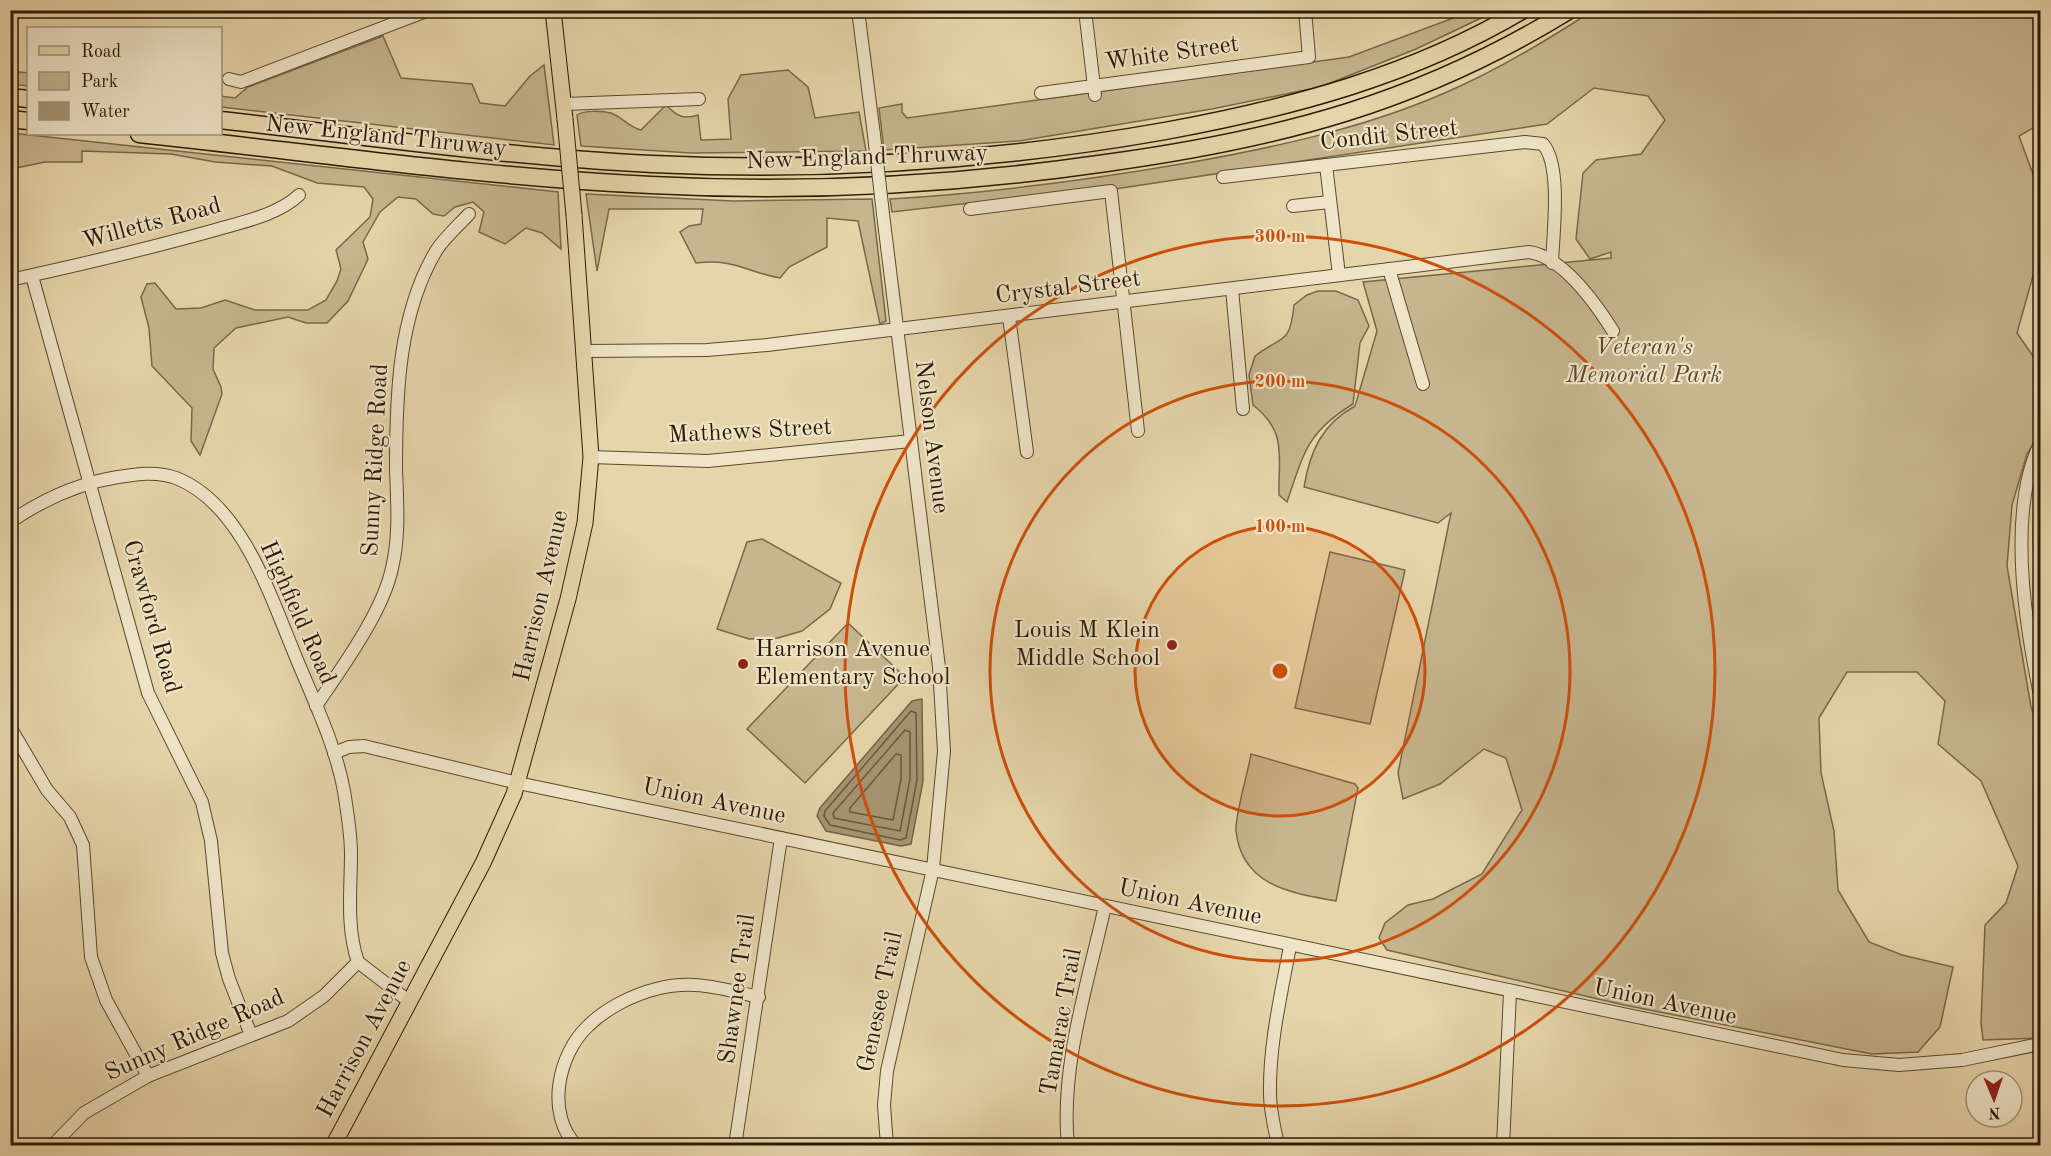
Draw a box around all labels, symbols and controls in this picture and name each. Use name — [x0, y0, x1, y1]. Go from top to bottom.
legend — [27, 27, 222, 135]
street label: White Street — [1104, 33, 1240, 75]
text: Road — [81, 43, 121, 61]
text: Park — [81, 73, 118, 91]
text: Water — [81, 103, 130, 121]
street label: New England Thruway — [264, 112, 508, 162]
street label: Condit Street — [1319, 117, 1459, 155]
street label: New England Thruway — [745, 142, 989, 174]
street label: Willetts Road — [80, 194, 224, 254]
text: 300 m — [1255, 228, 1305, 246]
street label: Crystal Street — [994, 267, 1142, 309]
park label: Veteran's Memorial Park — [1565, 336, 1722, 388]
street label: Nelson Avenue — [910, 359, 952, 515]
street label: Sunny Ridge Road — [359, 363, 393, 557]
text: 200 m — [1255, 373, 1305, 391]
street label: Mathews Street — [668, 416, 832, 448]
street label: Harrison Avenue — [511, 508, 573, 684]
text: 100 m — [1255, 518, 1305, 536]
street label: Crawford Road — [118, 538, 184, 696]
street label: Highfield Road — [255, 538, 339, 688]
place label: Louis M Klein Middle School — [1014, 619, 1160, 671]
place label: Harrison Avenue Elementary School — [755, 638, 950, 690]
marker: Louis M Klein Middle School — [1165, 638, 1179, 652]
marker: Harrison Avenue Elementary School — [736, 657, 750, 671]
centre of rings — [1270, 661, 1290, 681]
street label: Union Avenue — [640, 775, 788, 829]
street label: Union Avenue — [1116, 876, 1264, 930]
street label: Shawnee Trail — [716, 912, 760, 1066]
street label: Genesee Trail — [854, 929, 908, 1075]
street label: Tamarac Trail — [1037, 946, 1087, 1098]
street label: Harrison Avenue — [313, 956, 417, 1122]
street label: Union Avenue — [1591, 976, 1739, 1030]
street label: Sunny Ridge Road — [102, 986, 288, 1086]
north arrow — [1964, 1069, 2024, 1129]
text: N — [1987, 1104, 2001, 1120]

